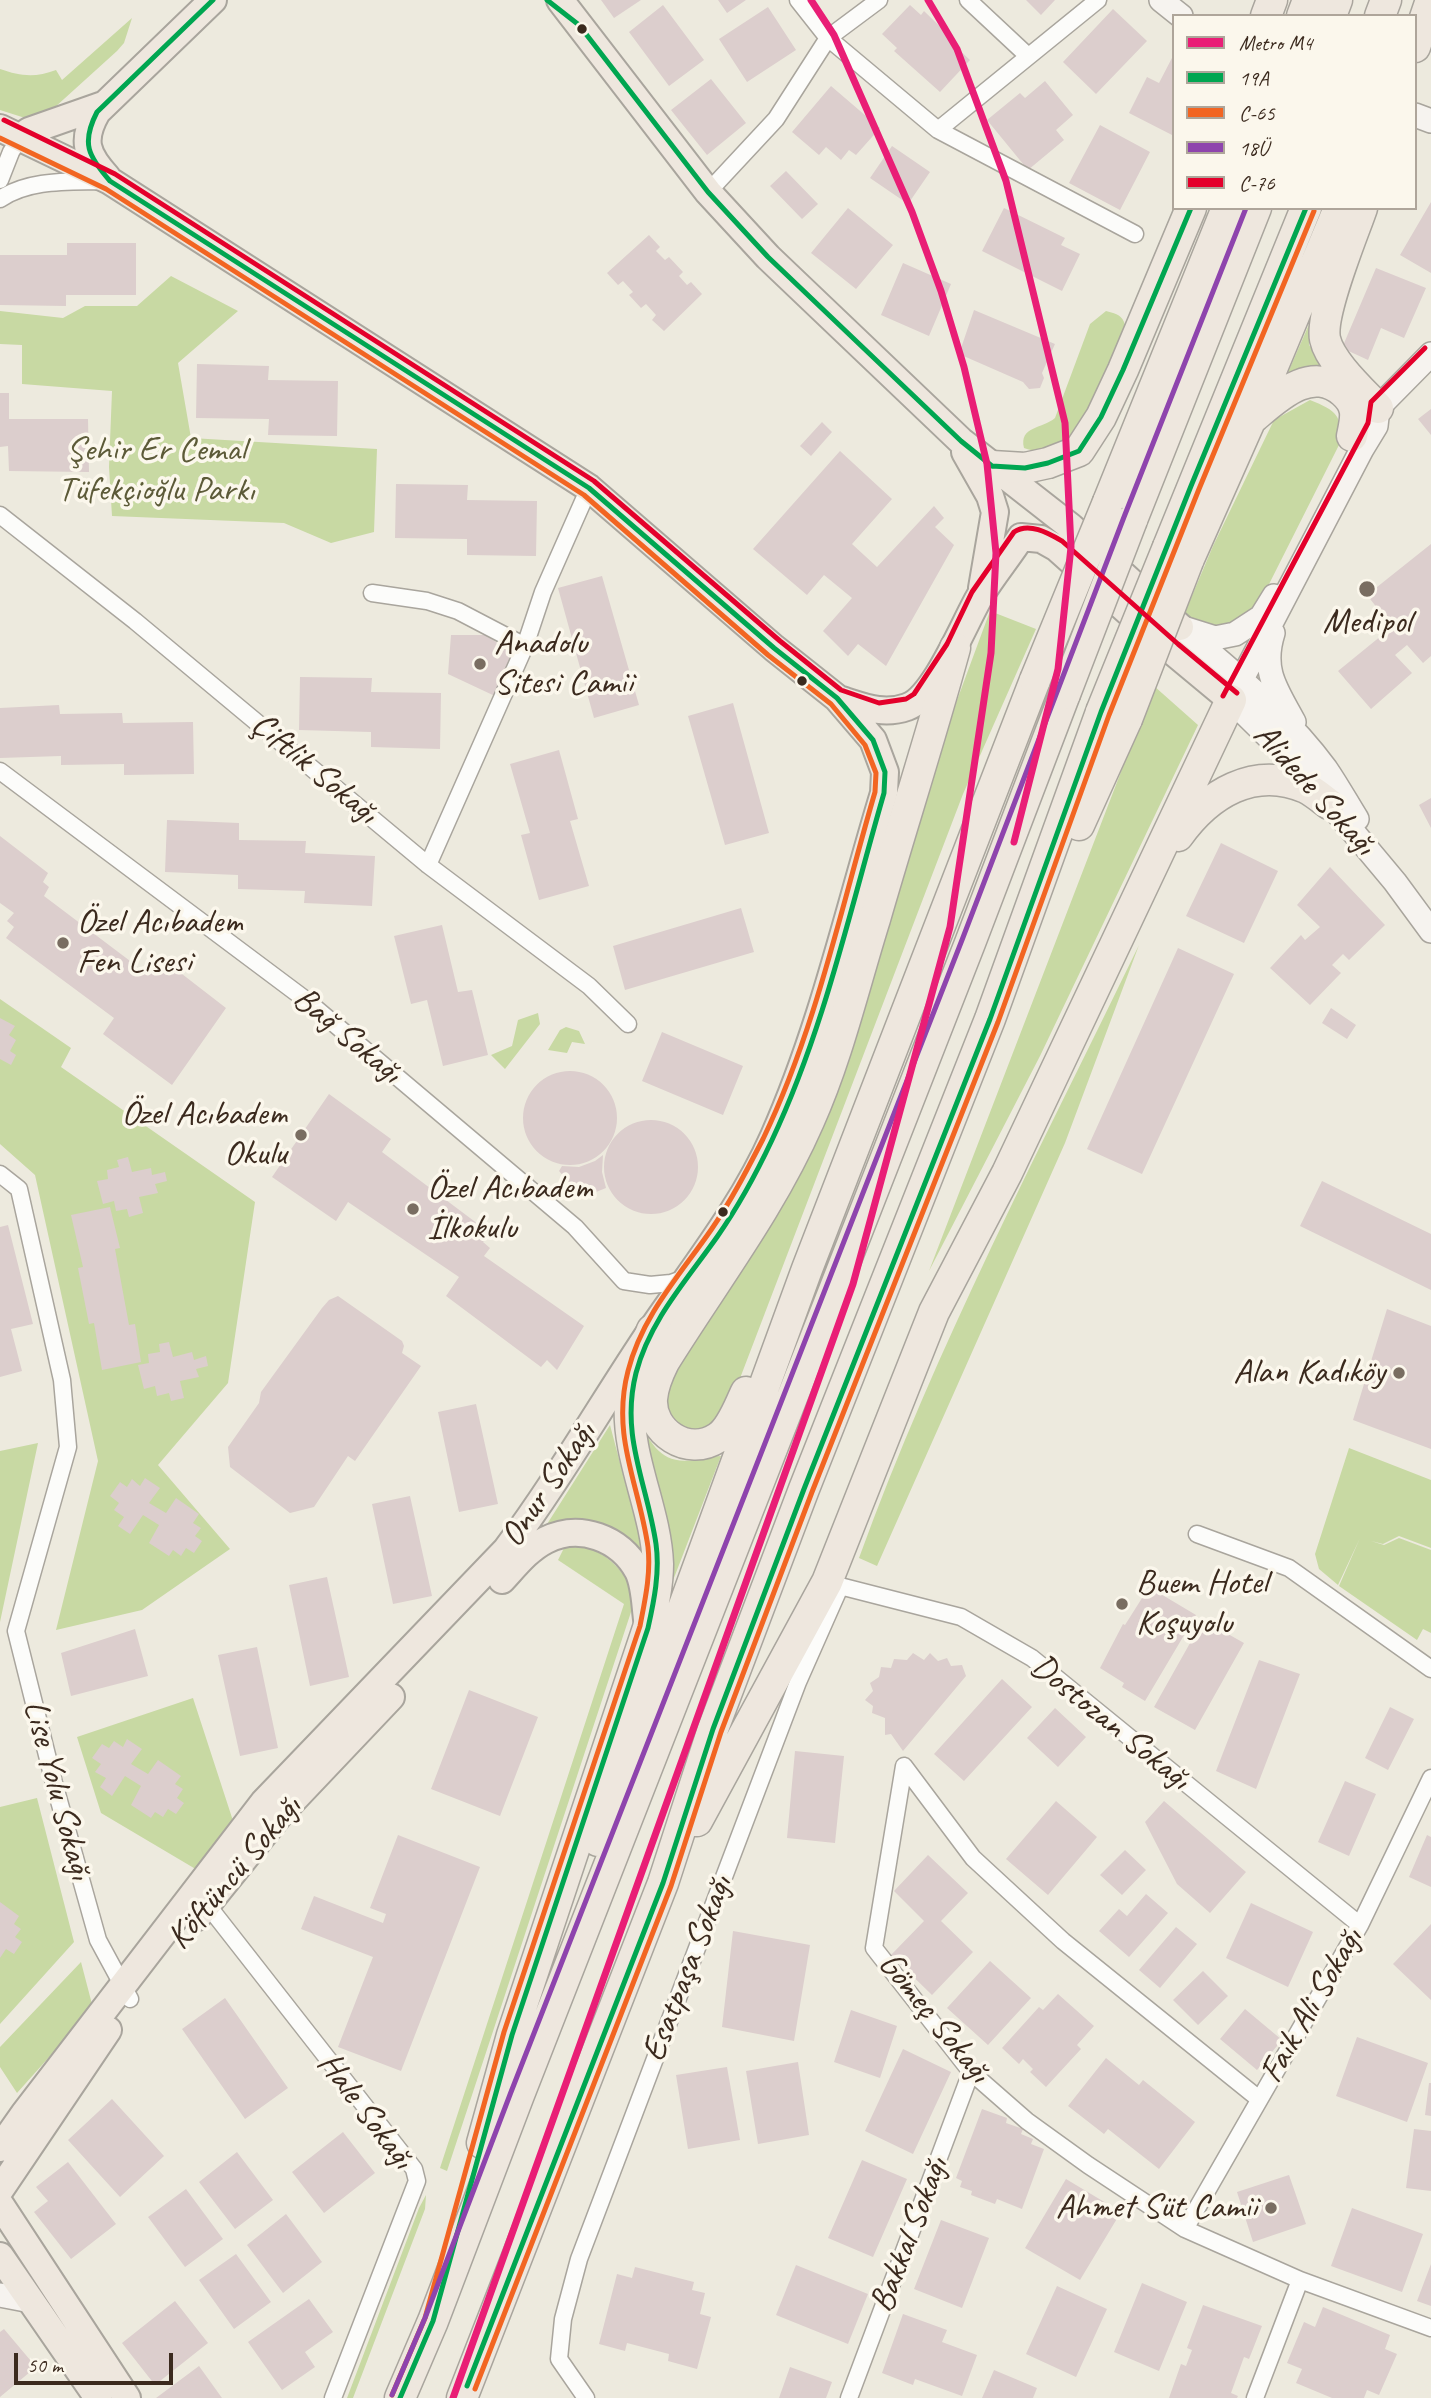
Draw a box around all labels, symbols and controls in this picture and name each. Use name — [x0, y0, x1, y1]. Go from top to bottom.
legend — [1172, 14, 1417, 210]
unlabelled marker — [575, 22, 589, 36]
text: Metro M4 — [1239, 30, 1313, 56]
text: 19A — [1239, 65, 1268, 91]
text: C-65 — [1239, 100, 1275, 126]
text: 18Ü — [1239, 135, 1268, 161]
text: C-76 — [1239, 170, 1275, 196]
park label: Şehir Er Cemal Tüfekçioğlu Parkı — [58, 430, 254, 512]
marker: Medipol — [1357, 579, 1377, 599]
place label: Medipol — [1323, 602, 1411, 644]
place label: Anadolu Sitesi Camii — [494, 623, 633, 705]
marker: Anadolu Sitesi Camii — [472, 656, 488, 672]
unlabelled marker — [795, 674, 809, 688]
street label: Çiftlik Sokağı — [242, 704, 386, 834]
street label: Alidede Sokağı — [1244, 715, 1384, 865]
place label: Özel Acıbadem Fen Lisesi — [77, 902, 243, 984]
marker: Özel Acıbadem Fen Lisesi — [55, 935, 71, 951]
street label: Bağ Sokağı — [284, 978, 410, 1094]
place label: Özel Acıbadem Okulu — [121, 1094, 287, 1176]
marker: Özel Acıbadem Okulu — [293, 1127, 309, 1143]
place label: Özel Acıbadem İlkokulu — [427, 1168, 593, 1250]
marker: Özel Acıbadem İlkokulu — [405, 1201, 421, 1217]
unlabelled marker — [716, 1205, 730, 1219]
place label: Alan Kadıköy — [1233, 1352, 1385, 1394]
marker: Alan Kadıköy — [1391, 1365, 1407, 1381]
street label: Onur Sokağı — [492, 1415, 606, 1555]
place label: Buem Hotel Koşuyolu — [1136, 1563, 1268, 1645]
marker: Buem Hotel Koşuyolu — [1114, 1596, 1130, 1612]
street label: Dostozan Sokağı — [1022, 1646, 1198, 1800]
street label: Lise Yolu Sokağı — [13, 1696, 101, 1884]
street label: Köftüncü Sokağı — [159, 1788, 311, 1958]
street label: Esatpaşa Sokağı — [633, 1870, 743, 2068]
street label: Faik Ali Sokağı — [1251, 1921, 1373, 2091]
street label: Gömeç Sokağı — [869, 1944, 999, 2092]
street label: Hale Sokağı — [307, 2044, 423, 2178]
street label: Bakkal Sokağı — [861, 2152, 959, 2318]
place label: Ahmet Süt Camii — [1056, 2187, 1257, 2229]
marker: Ahmet Süt Camii — [1263, 2200, 1279, 2216]
scale bar — [18, 2338, 177, 2382]
text: 50 m — [27, 2352, 63, 2378]

